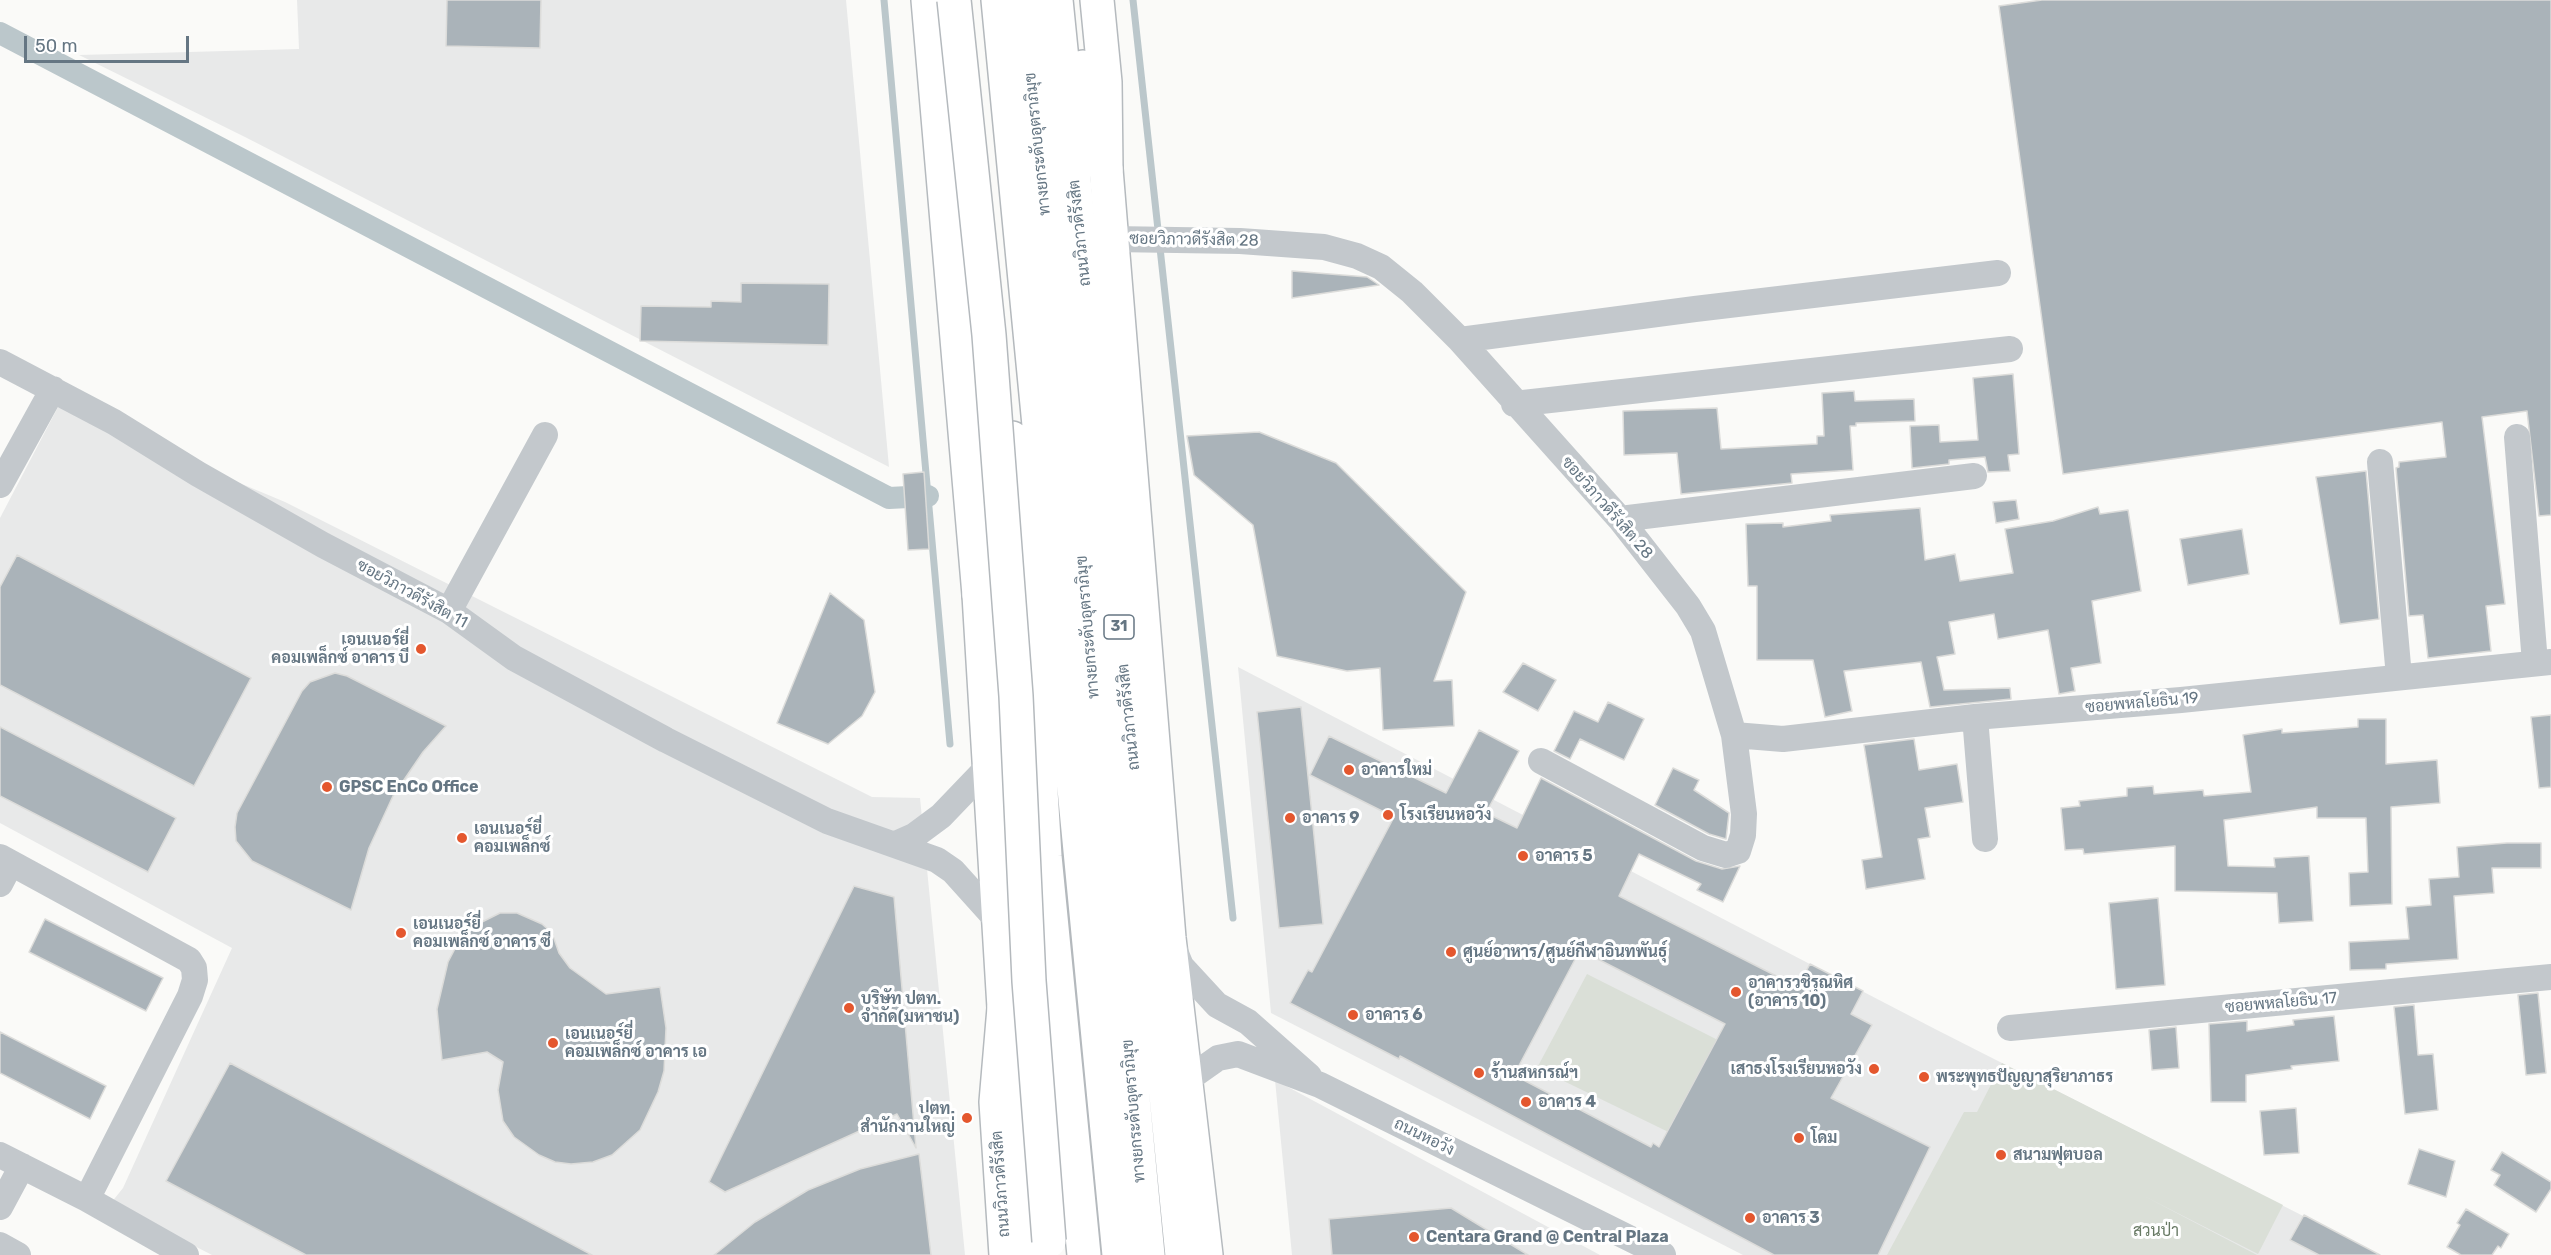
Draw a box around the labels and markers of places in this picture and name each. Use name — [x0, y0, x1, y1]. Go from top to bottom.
place label: เอนเนอร์ยี่ คอมเพล็กซ์ อาคาร บี — [271, 630, 409, 668]
marker: เอนเนอร์ยี่ คอมเพล็กซ์ อาคาร บี — [414, 642, 428, 656]
place label: อาคารใหม่ — [1361, 760, 1432, 780]
marker: อาคารใหม่ — [1342, 763, 1356, 777]
place label: GPSC EnCo Office — [339, 777, 478, 797]
marker: GPSC EnCo Office — [320, 780, 334, 794]
place label: โรงเรียนหอวัง — [1400, 805, 1491, 825]
place label: อาคาร 9 — [1302, 808, 1360, 828]
marker: โรงเรียนหอวัง — [1381, 808, 1395, 822]
marker: อาคาร 9 — [1283, 811, 1297, 825]
place label: เอนเนอร์ยี่ คอมเพล็กซ์ — [474, 819, 551, 857]
marker: เอนเนอร์ยี่ คอมเพล็กซ์ — [455, 831, 469, 845]
place label: อาคาร 5 — [1535, 846, 1593, 866]
marker: อาคาร 5 — [1516, 849, 1530, 863]
place label: เอนเนอร์ยี่ คอมเพล็กซ์ อาคาร ซี — [413, 914, 551, 952]
marker: เอนเนอร์ยี่ คอมเพล็กซ์ อาคาร ซี — [394, 926, 408, 940]
place label: ศูนย์อาหาร/ศูนย์กีฬาอินทพันธุ์ — [1463, 942, 1667, 962]
marker: ศูนย์อาหาร/ศูนย์กีฬาอินทพันธุ์ — [1444, 945, 1458, 959]
place label: อาคารวชิรุณหิศ (อาคาร 10) — [1748, 973, 1853, 1011]
marker: อาคารวชิรุณหิศ (อาคาร 10) — [1729, 985, 1743, 999]
place label: บริษัท ปตท. จำกัด(มหาชน) — [861, 989, 959, 1027]
marker: บริษัท ปตท. จำกัด(มหาชน) — [842, 1001, 856, 1015]
place label: อาคาร 6 — [1365, 1005, 1423, 1025]
marker: อาคาร 6 — [1346, 1008, 1360, 1022]
place label: เอนเนอร์ยี่ คอมเพล็กซ์ อาคาร เอ — [565, 1024, 707, 1062]
marker: เอนเนอร์ยี่ คอมเพล็กซ์ อาคาร เอ — [546, 1036, 560, 1050]
place label: เสาธงโรงเรียนหอวัง — [1731, 1059, 1862, 1079]
marker: เสาธงโรงเรียนหอวัง — [1867, 1062, 1881, 1076]
place label: ร้านสหกรณ์ฯ — [1491, 1063, 1578, 1083]
marker: ร้านสหกรณ์ฯ — [1472, 1066, 1486, 1080]
place label: พระพุทธปัญญาสุริยาภาธร — [1936, 1067, 2113, 1087]
marker: พระพุทธปัญญาสุริยาภาธร — [1917, 1070, 1931, 1084]
place label: อาคาร 4 — [1538, 1092, 1596, 1112]
marker: อาคาร 4 — [1519, 1095, 1533, 1109]
place label: ปตท. สำนักงานใหญ่ — [860, 1099, 955, 1137]
marker: ปตท. สำนักงานใหญ่ — [960, 1111, 974, 1125]
place label: โดม — [1811, 1128, 1837, 1148]
marker: โดม — [1792, 1131, 1806, 1145]
place label: สนามฟุตบอล — [2013, 1145, 2103, 1165]
marker: สนามฟุตบอล — [1994, 1148, 2008, 1162]
place label: อาคาร 3 — [1762, 1208, 1820, 1228]
marker: อาคาร 3 — [1743, 1211, 1757, 1225]
place label: Centara Grand @ Central Plaza — [1426, 1227, 1669, 1247]
marker: Centara Grand @ Central Plaza — [1407, 1230, 1421, 1244]

